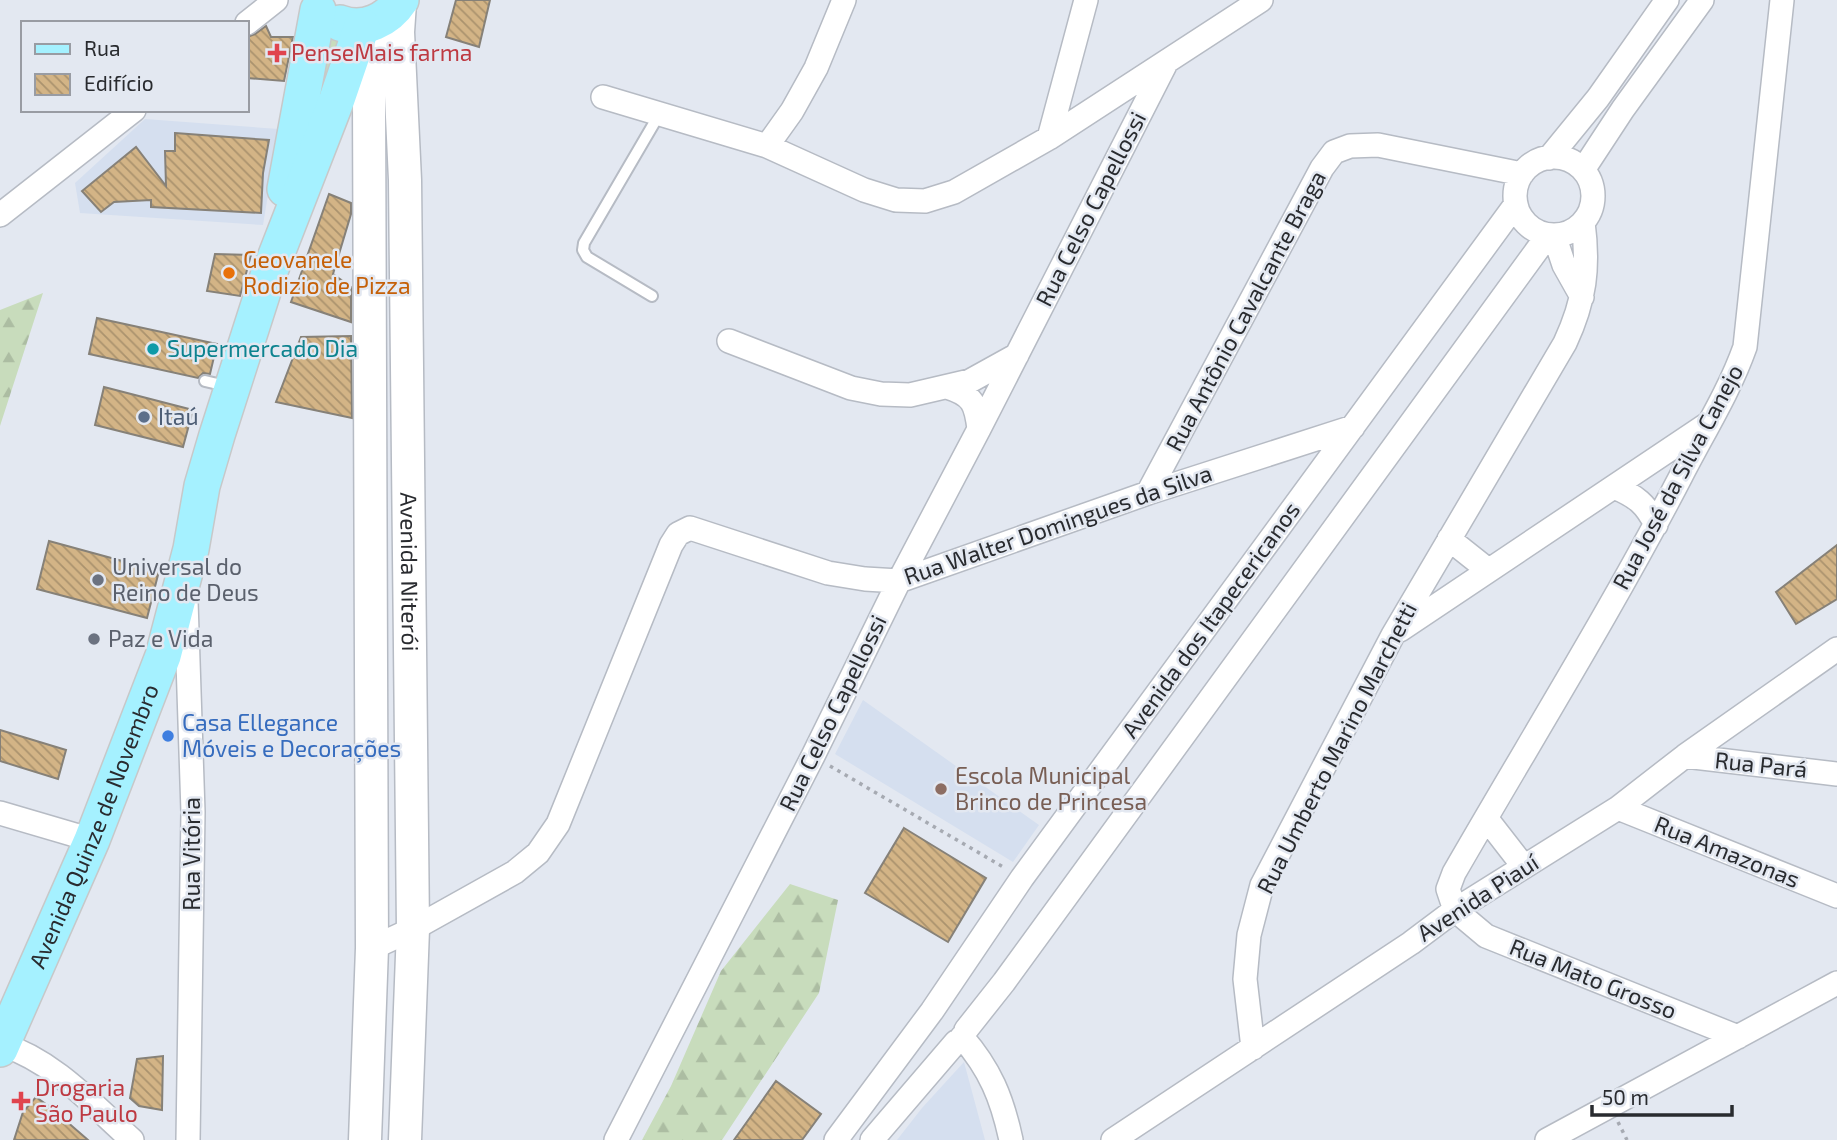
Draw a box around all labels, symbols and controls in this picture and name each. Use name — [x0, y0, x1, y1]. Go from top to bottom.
legend — [21, 21, 248, 112]
text: Rua — [84, 35, 120, 60]
place label: PenseMais farma — [291, 38, 473, 66]
marker: PenseMais farma — [269, 45, 285, 61]
text: Edifício — [84, 70, 154, 95]
street label: Rua Celso Capellossi — [1029, 107, 1151, 310]
street label: Rua Antônio Cavalcante Braga — [1159, 166, 1331, 456]
place label: Geovanele Rodizio de Pizza — [243, 245, 411, 299]
marker: Geovanele Rodizio de Pizza — [221, 265, 237, 281]
place label: Supermercado Dia — [167, 334, 358, 362]
marker: Supermercado Dia — [145, 341, 161, 357]
street label: Rua José da Silva Canejo — [1606, 359, 1748, 594]
place label: Itaú — [158, 402, 199, 430]
marker: Itaú — [136, 409, 152, 425]
street label: Rua Walter Domingues da Silva — [900, 458, 1215, 590]
street label: Avenida Niterói — [395, 492, 425, 651]
street label: Avenida dos Itapecericanos — [1115, 496, 1305, 743]
place label: Universal do Reino de Deus — [112, 552, 259, 606]
marker: Universal do Reino de Deus — [90, 572, 106, 588]
street label: Rua Umberto Marino Marchetti — [1250, 597, 1422, 898]
street label: Rua Celso Capellossi — [773, 610, 892, 815]
place label: Paz e Vida — [108, 624, 213, 652]
marker: Paz e Vida — [86, 631, 102, 647]
street label: Avenida Quinze de Novembro — [22, 680, 164, 972]
place label: Casa Ellegance Móveis e Decorações — [182, 708, 401, 763]
marker: Casa Ellegance Móveis e Decorações — [160, 728, 176, 744]
street label: Rua Pará — [1713, 745, 1809, 783]
place label: Escola Municipal Brinco de Princesa — [955, 761, 1147, 815]
marker: Escola Municipal Brinco de Princesa — [933, 781, 949, 797]
street label: Rua Vitória — [177, 797, 205, 911]
street label: Rua Amazonas — [1651, 809, 1804, 893]
street label: Avenida Piauí — [1412, 847, 1544, 947]
street label: Rua Mato Grosso — [1506, 932, 1681, 1024]
place label: Drogaria São Paulo — [35, 1073, 138, 1127]
scale bar — [1592, 1074, 1732, 1118]
text: 50 m — [1602, 1084, 1649, 1109]
marker: Drogaria São Paulo — [13, 1093, 29, 1109]

